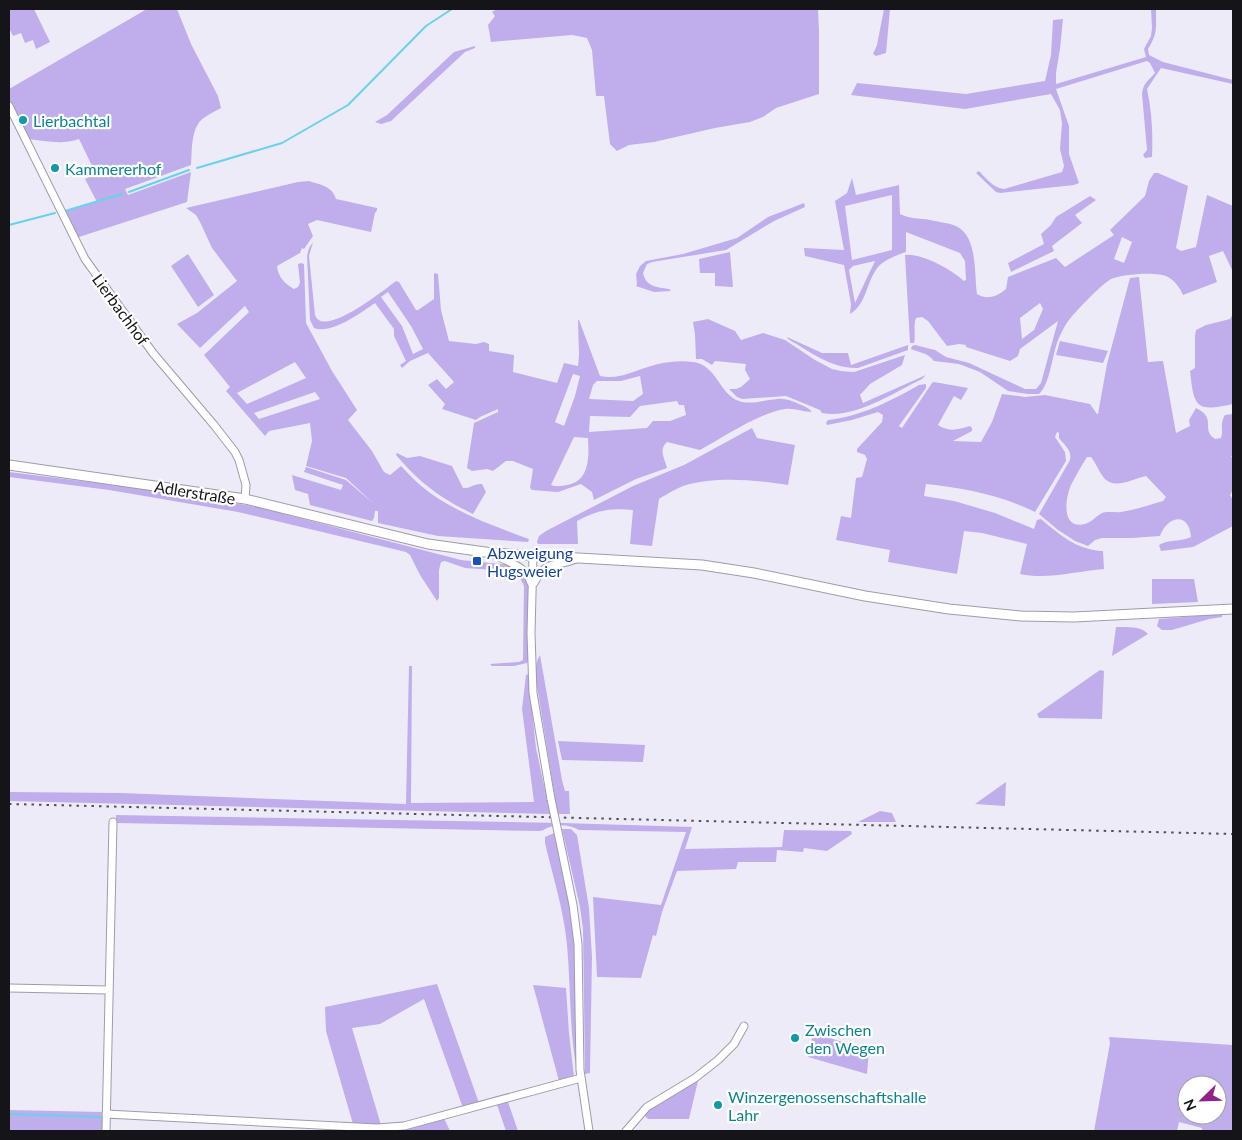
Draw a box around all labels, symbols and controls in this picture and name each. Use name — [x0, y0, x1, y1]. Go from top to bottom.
place label: Lierbachtal — [33, 111, 110, 130]
marker: Lierbachtal — [17, 114, 29, 126]
place label: Kammererhof — [65, 159, 162, 178]
marker: Kammererhof — [49, 162, 61, 174]
street label: Lierbachhof — [89, 270, 153, 349]
street label: Adlerstraße — [153, 476, 237, 508]
place label: Abzweigung Hugsweier — [487, 543, 573, 580]
marker: Abzweigung Hugsweier — [471, 555, 483, 567]
place label: Zwischen den Wegen — [805, 1020, 885, 1057]
marker: Zwischen den Wegen — [789, 1032, 801, 1044]
north arrow — [1177, 1075, 1227, 1125]
place label: Winzergenossenschaftshalle Lahr — [728, 1087, 926, 1124]
text: N — [1180, 1097, 1200, 1114]
marker: Winzergenossenschaftshalle Lahr — [712, 1099, 724, 1111]

